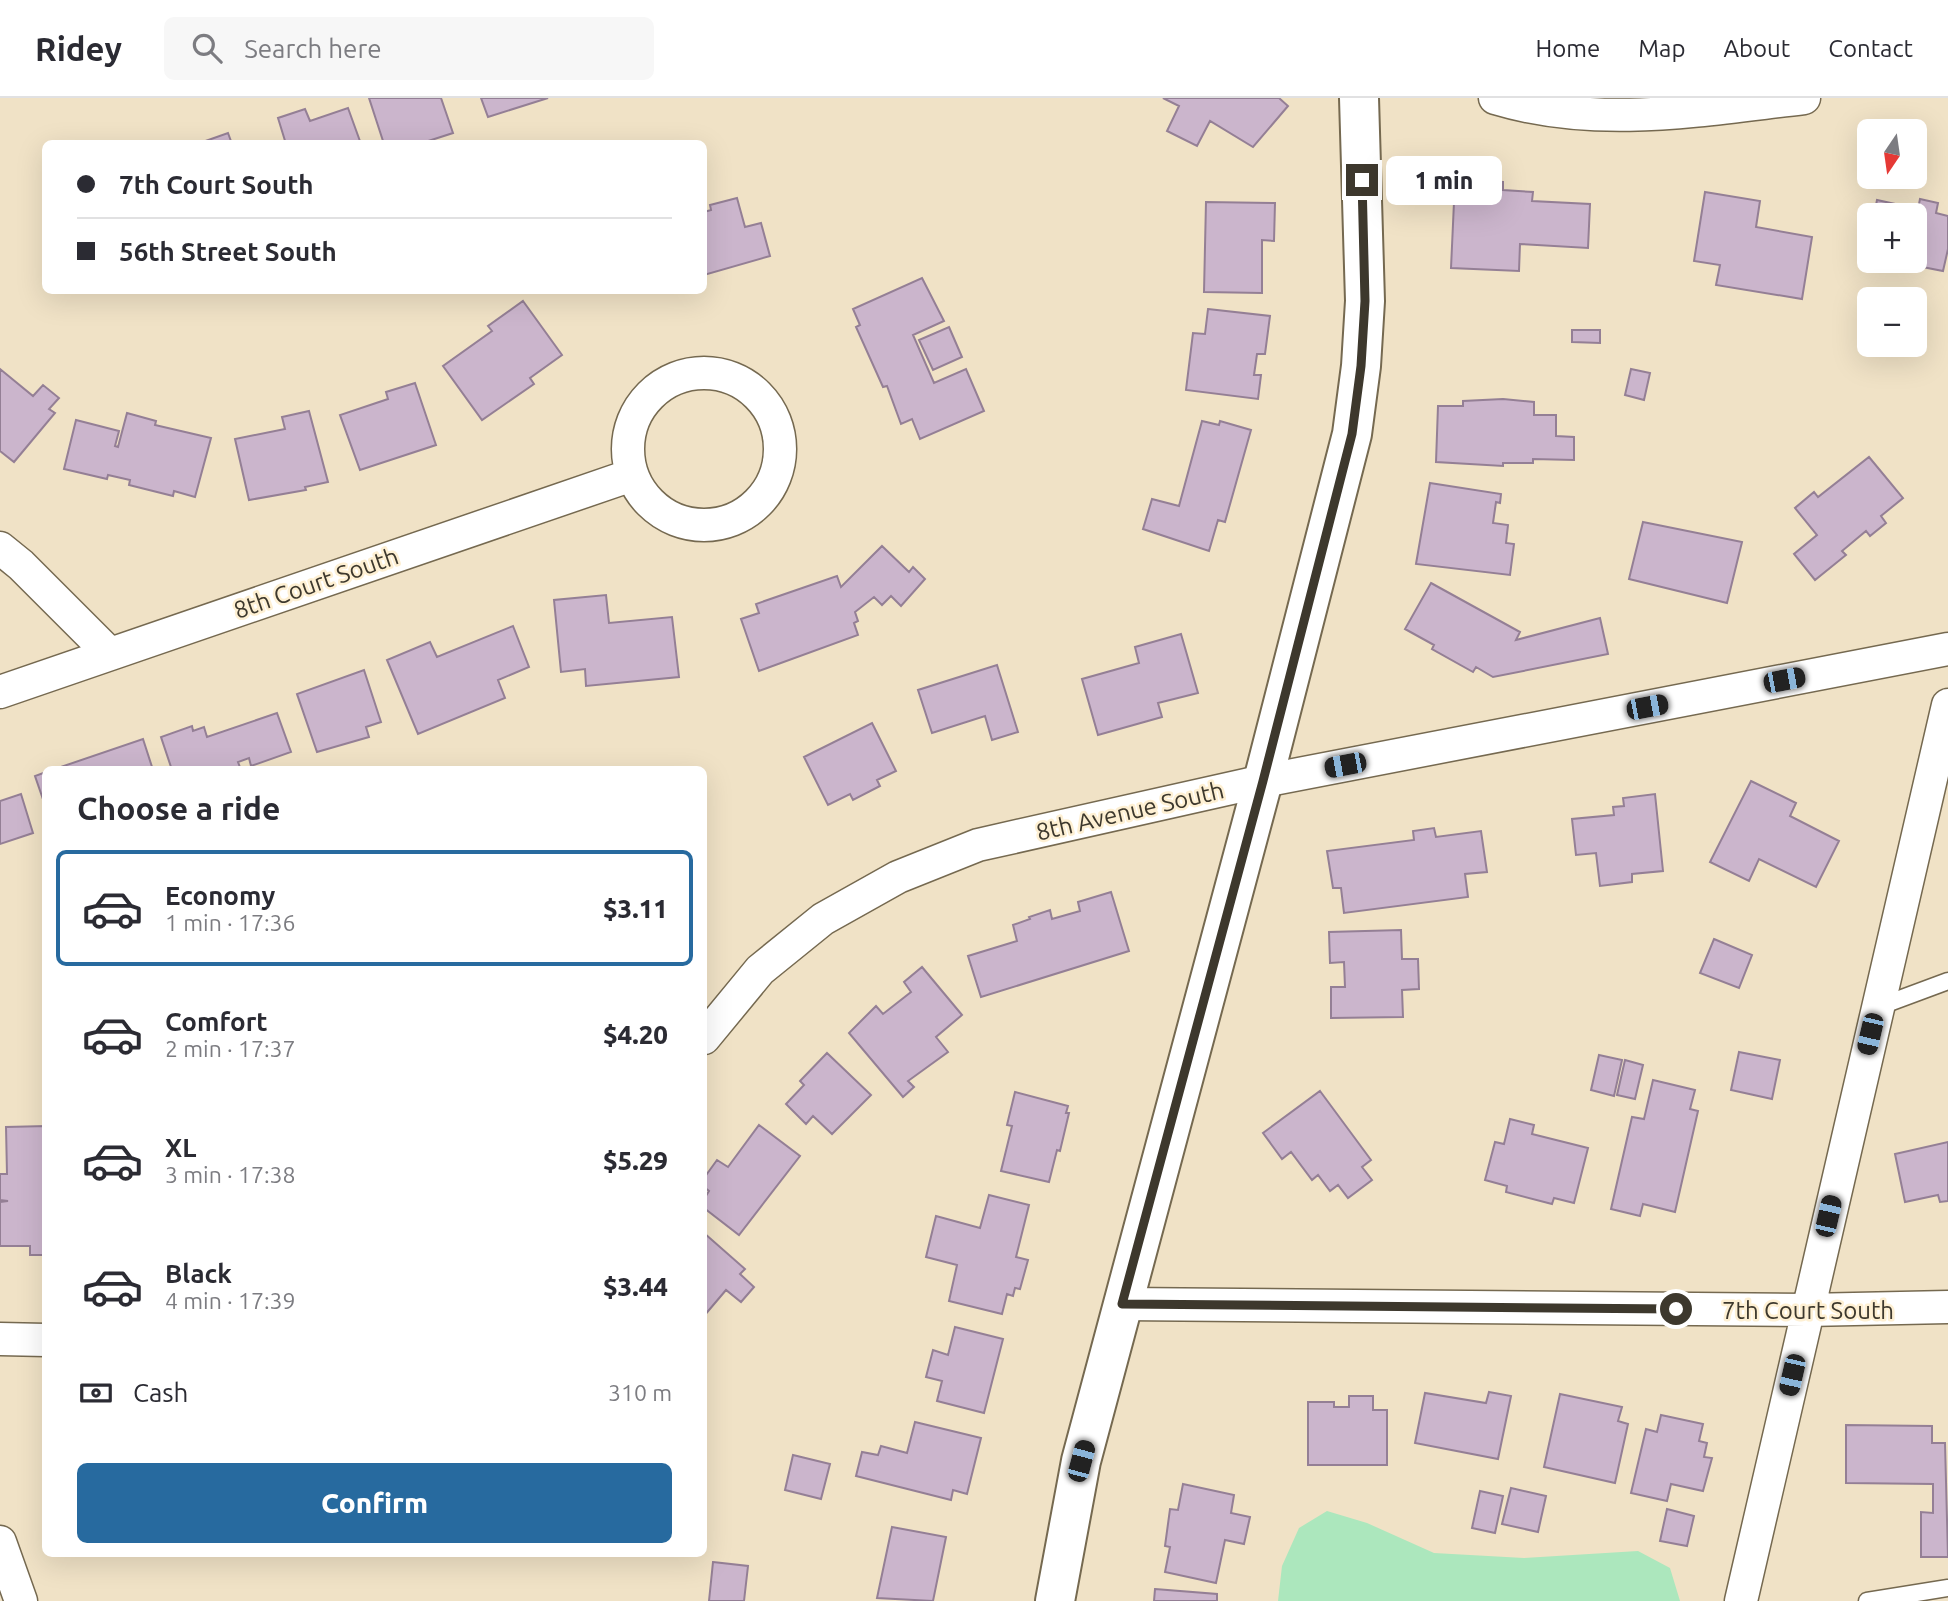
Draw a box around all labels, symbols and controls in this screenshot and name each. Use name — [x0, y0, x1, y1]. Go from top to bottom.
search box — [164, 17, 654, 80]
icon: search — [188, 29, 226, 67]
text: Ridey — [35, 30, 122, 67]
text: Search here — [244, 34, 382, 63]
text: Home — [1535, 35, 1600, 62]
text: Map — [1638, 35, 1685, 62]
text: About — [1723, 35, 1790, 62]
text: Contact — [1828, 35, 1913, 62]
north arrow — [1857, 119, 1927, 189]
map controls — [1857, 119, 1927, 357]
callout: 1 min — [1386, 155, 1502, 204]
route end — [1346, 164, 1378, 196]
text: 1 min — [1415, 168, 1473, 193]
text: 7th Court South — [119, 170, 314, 199]
button: + — [1857, 203, 1927, 273]
text: 56th Street South — [119, 237, 337, 266]
button: − — [1857, 287, 1927, 357]
street label: 8th Court South — [230, 542, 402, 624]
car — [1762, 666, 1807, 694]
car — [1625, 693, 1670, 721]
car — [1323, 751, 1368, 779]
street label: 8th Avenue South — [1033, 776, 1227, 846]
text: Choose a ride — [77, 790, 280, 826]
icon: car — [81, 877, 144, 940]
text: Economy — [165, 881, 275, 910]
text: $3.11 — [603, 894, 668, 923]
text: 1 min · 17:36 — [165, 910, 296, 935]
icon: car — [81, 1003, 144, 1066]
text: Comfort — [165, 1007, 268, 1036]
car — [1856, 1011, 1885, 1057]
text: $4.20 — [603, 1020, 668, 1049]
text: 2 min · 17:37 — [165, 1036, 296, 1061]
icon: car — [81, 1129, 144, 1192]
text: XL — [165, 1133, 196, 1162]
text: $5.29 — [603, 1146, 668, 1175]
text: 3 min · 17:38 — [165, 1162, 296, 1187]
car — [1814, 1193, 1843, 1239]
icon: car — [81, 1255, 144, 1318]
text: Black — [165, 1259, 232, 1288]
text: $3.44 — [603, 1272, 668, 1301]
text: 4 min · 17:39 — [165, 1288, 296, 1313]
route start — [1660, 1293, 1692, 1325]
street label: 7th Court South — [1722, 1297, 1894, 1324]
car — [1778, 1352, 1807, 1398]
icon: cash — [77, 1374, 115, 1412]
text: Cash — [133, 1378, 188, 1407]
text: 310 m — [608, 1380, 672, 1405]
car — [1066, 1438, 1097, 1484]
button: Confirm — [77, 1463, 672, 1543]

